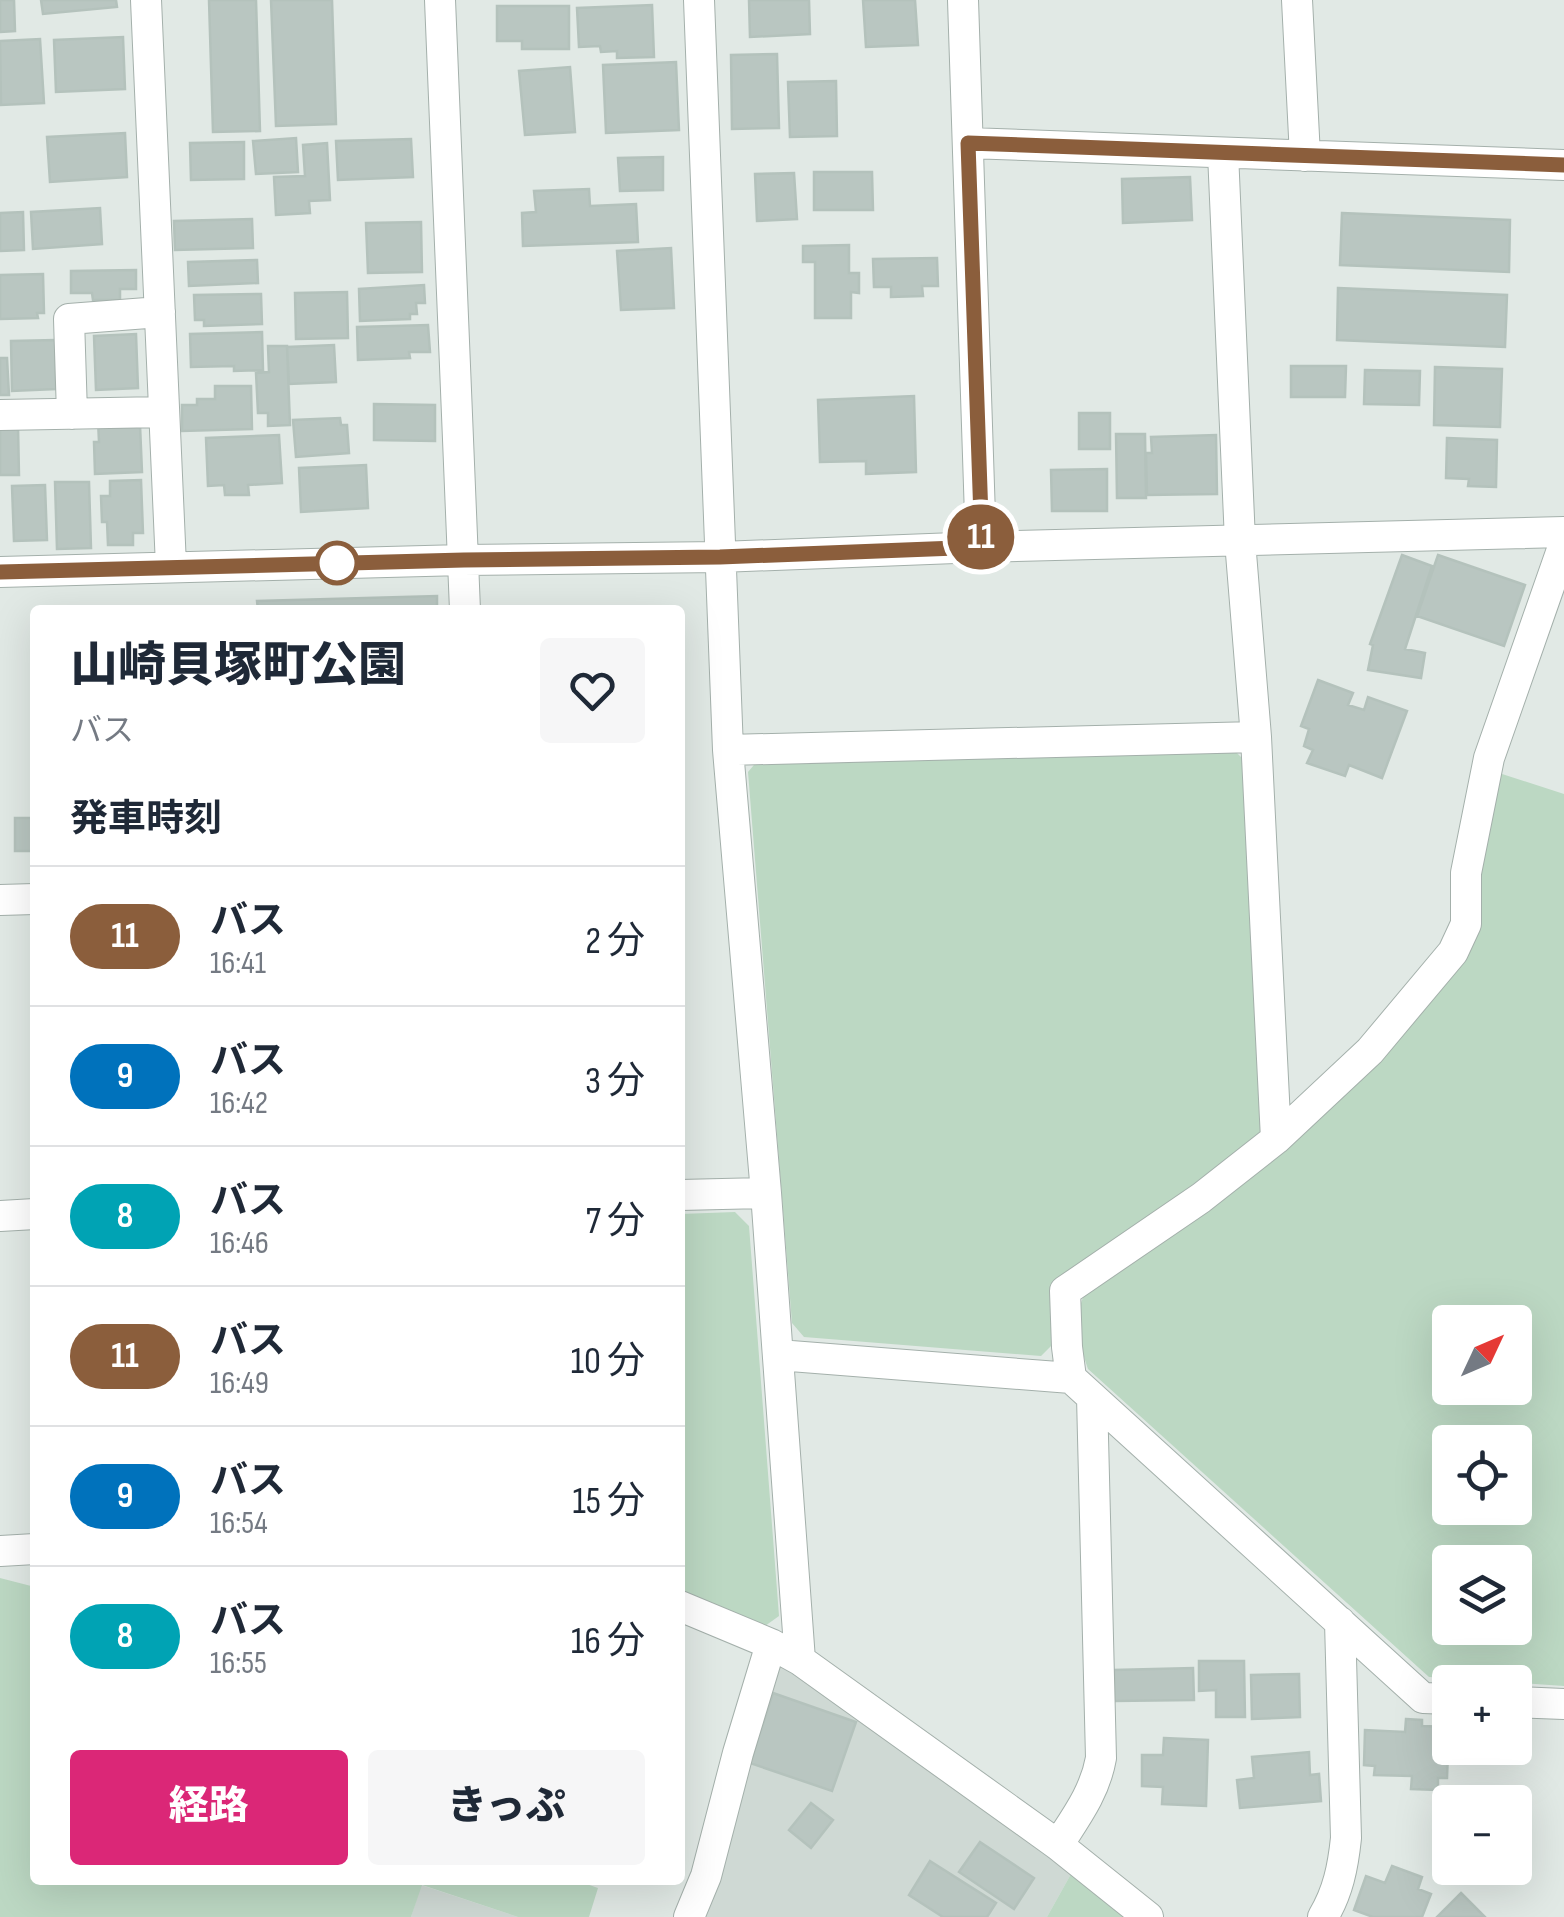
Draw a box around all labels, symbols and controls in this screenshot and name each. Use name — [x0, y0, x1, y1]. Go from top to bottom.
line badge: 11 — [936, 504, 1026, 570]
text: 11 — [967, 516, 995, 559]
unlabelled marker — [316, 542, 358, 584]
text: 山崎貝塚町公園 — [70, 638, 406, 695]
button: heart — [540, 638, 645, 743]
text: バス — [70, 712, 134, 751]
text: 発車時刻 — [70, 797, 222, 842]
text: バス — [210, 899, 286, 944]
text: 11 — [111, 915, 139, 958]
text: 2 分 — [585, 919, 645, 964]
text: 16:41 — [210, 944, 266, 983]
text: バス — [210, 1039, 286, 1084]
text: 9 — [117, 1055, 133, 1098]
text: 3 分 — [585, 1059, 645, 1104]
text: 16:42 — [210, 1084, 268, 1123]
text: バス — [210, 1179, 286, 1224]
text: 8 — [117, 1195, 133, 1238]
text: 7 分 — [586, 1199, 645, 1244]
text: 16:46 — [210, 1224, 269, 1263]
north arrow — [1432, 1305, 1532, 1405]
map controls — [1432, 1305, 1532, 1885]
text: バス — [210, 1319, 286, 1364]
text: 11 — [111, 1335, 139, 1378]
text: 10 分 — [571, 1339, 645, 1384]
text: 16:49 — [210, 1364, 269, 1403]
button: locate — [1432, 1425, 1532, 1525]
text: バス — [210, 1459, 286, 1504]
text: 9 — [117, 1475, 133, 1518]
text: 15 分 — [572, 1479, 645, 1524]
text: 16:54 — [210, 1504, 268, 1543]
button: layers — [1432, 1545, 1532, 1645]
text: バス — [210, 1599, 286, 1644]
text: 8 — [117, 1615, 133, 1658]
text: 16 分 — [571, 1619, 645, 1664]
text: 16:55 — [210, 1644, 267, 1683]
button: + — [1432, 1665, 1532, 1765]
button: 経路 — [70, 1750, 348, 1865]
button: きっぷ — [368, 1750, 645, 1865]
button: − — [1432, 1785, 1532, 1885]

